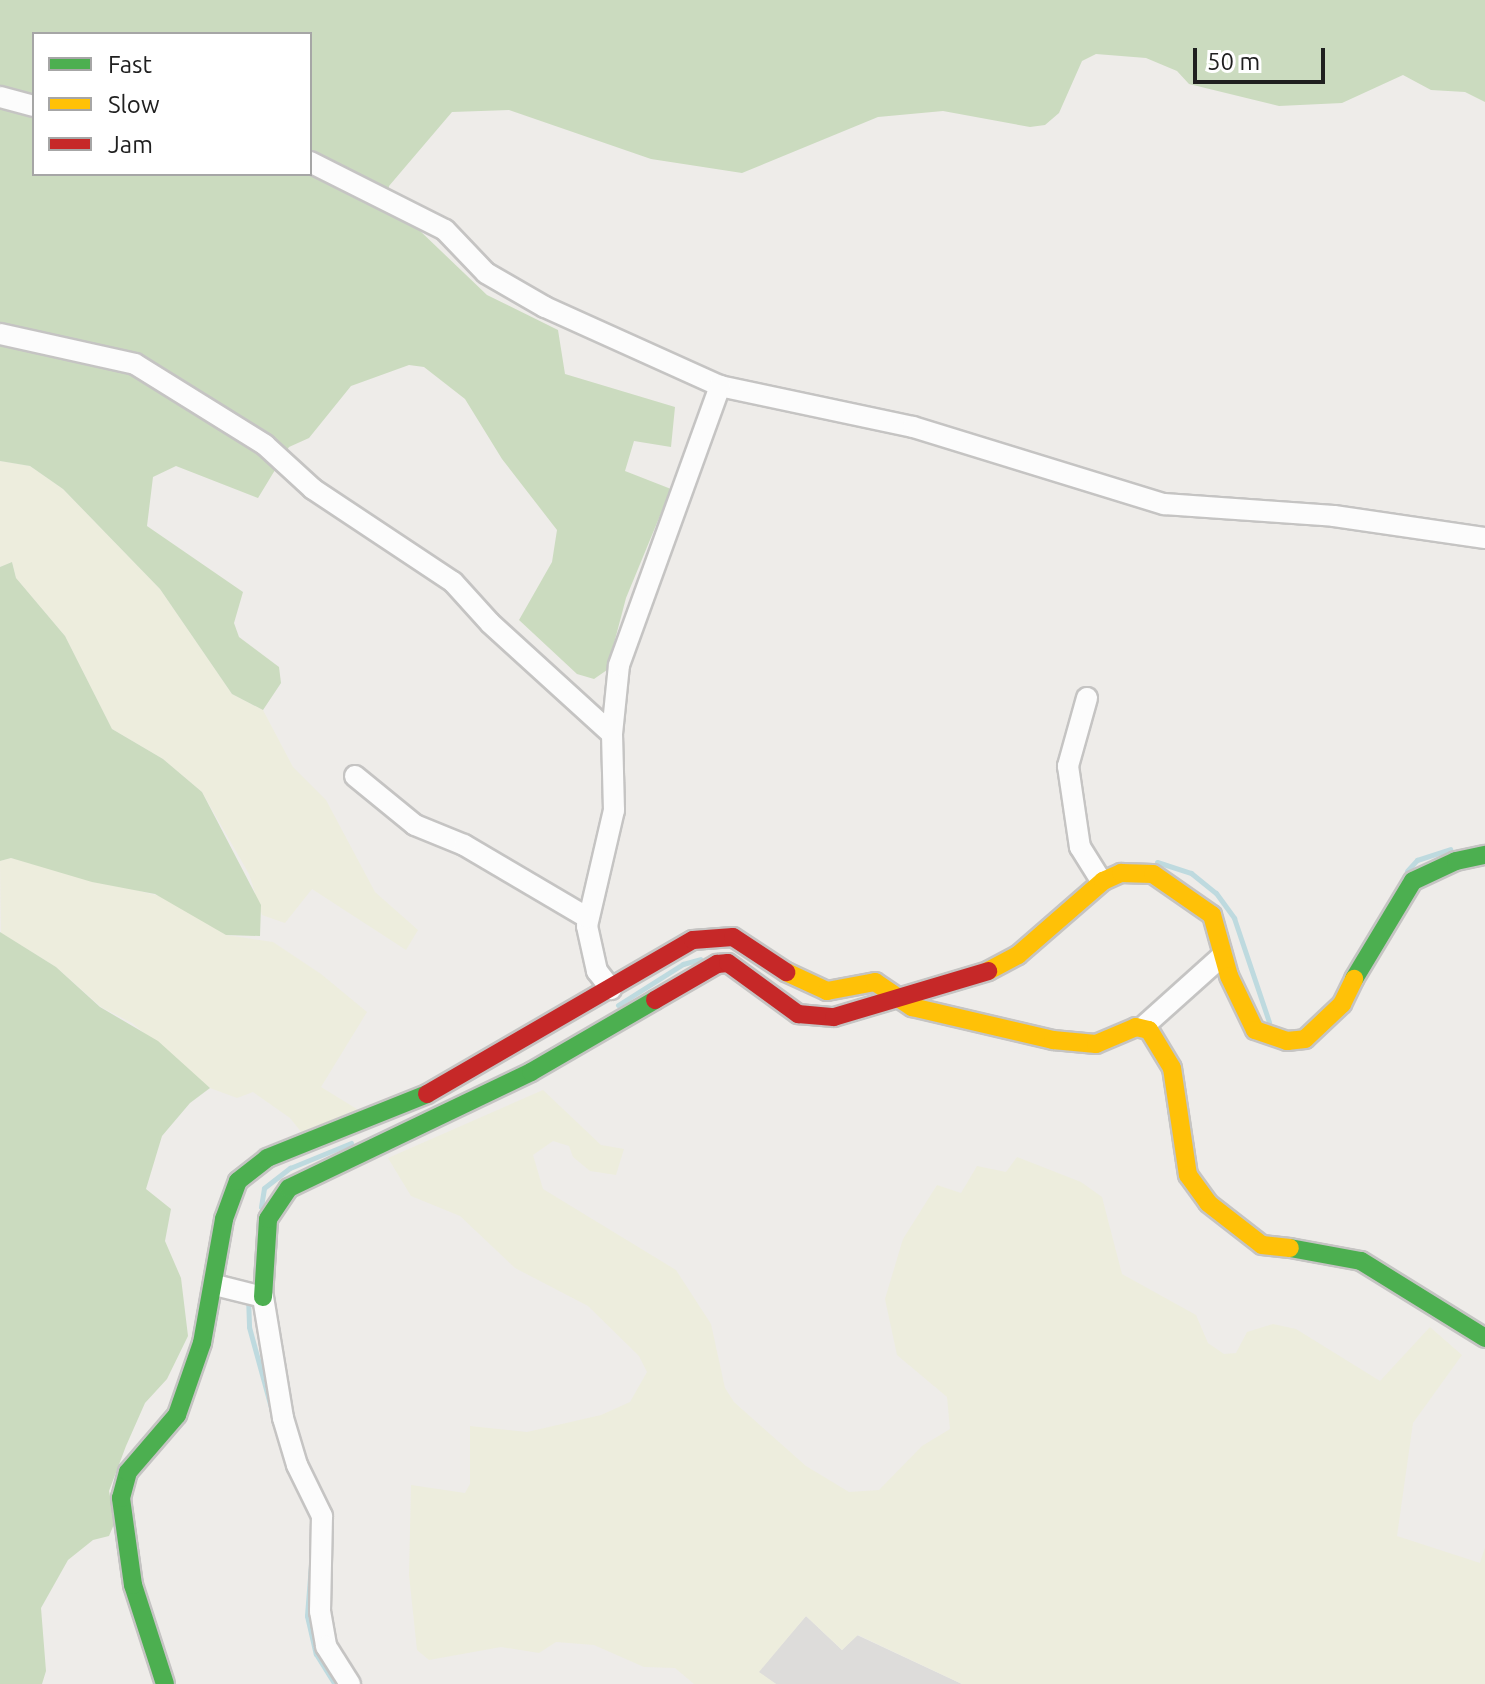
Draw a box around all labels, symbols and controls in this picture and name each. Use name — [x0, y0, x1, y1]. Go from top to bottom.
legend — [32, 32, 312, 176]
scale bar — [1197, 32, 1329, 82]
text: 50 m — [1207, 48, 1260, 75]
text: Fast — [108, 51, 152, 78]
text: Slow — [108, 91, 160, 118]
text: Jam — [108, 131, 153, 158]

